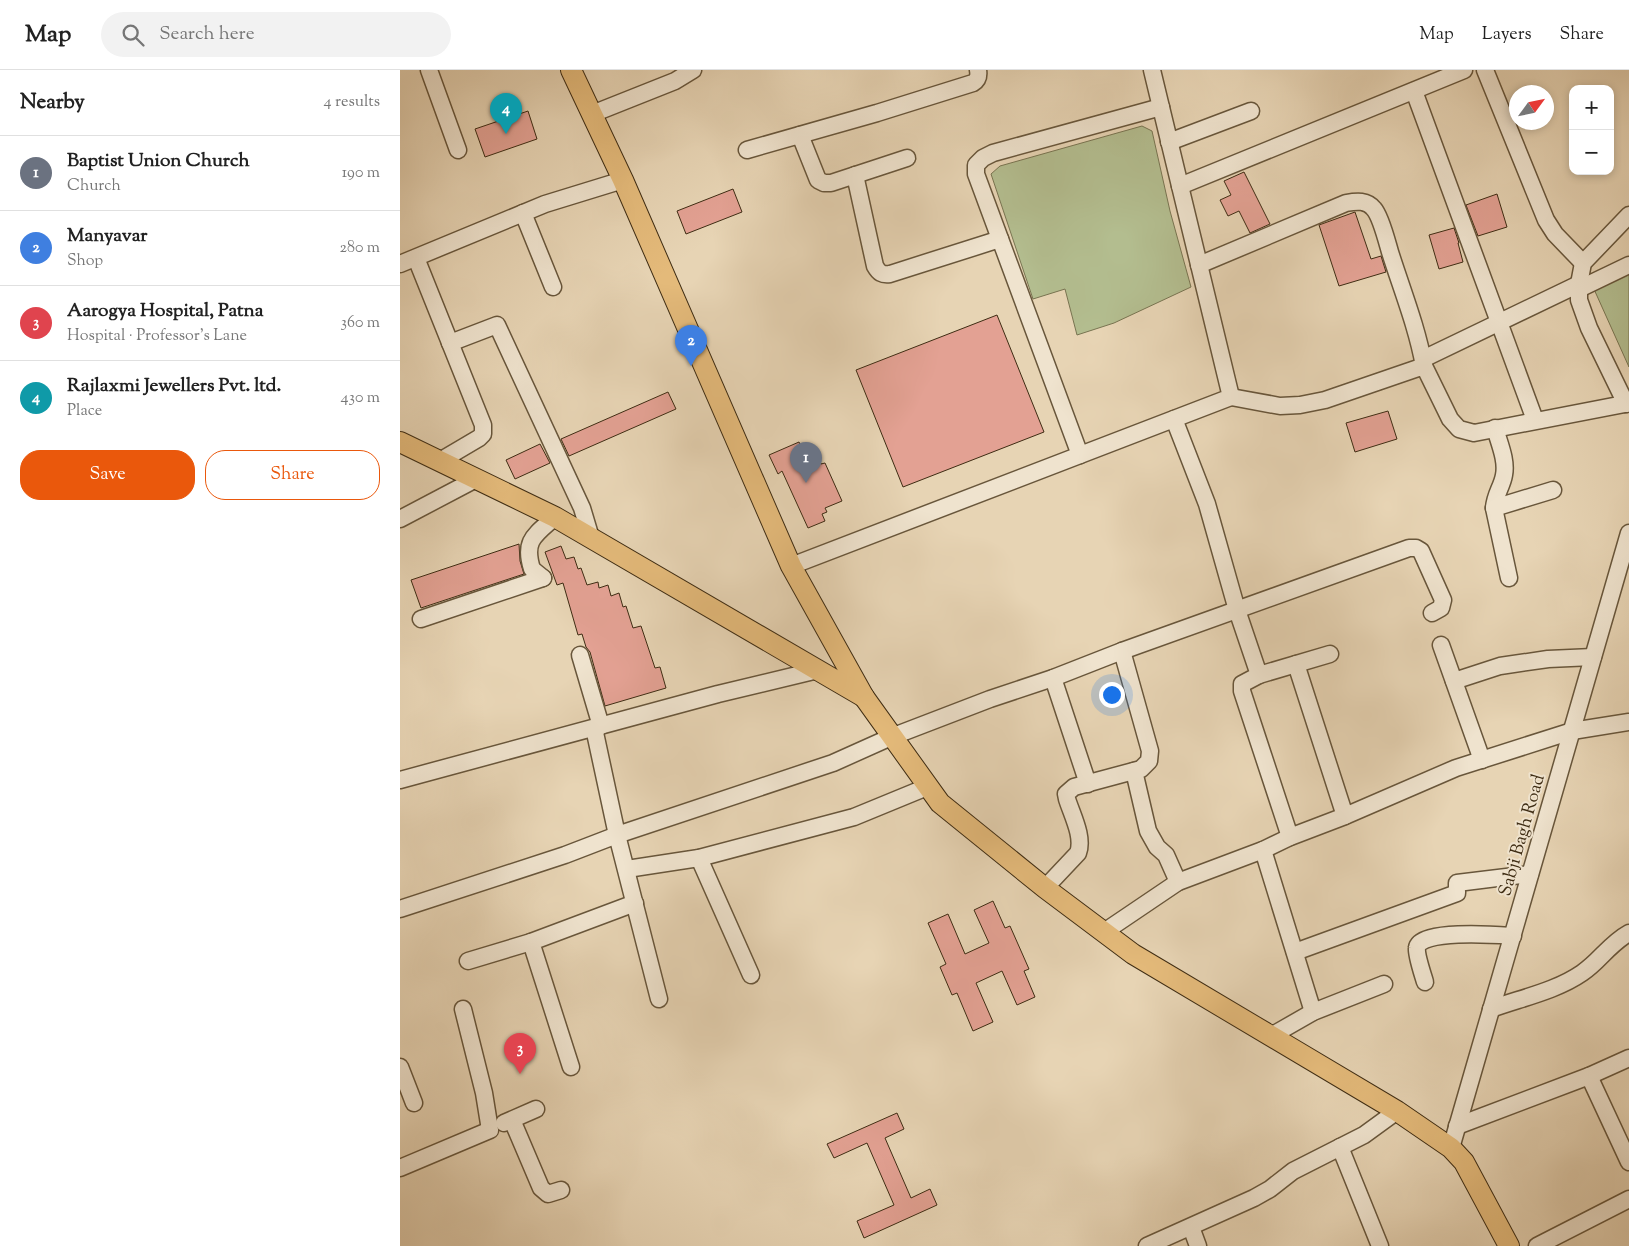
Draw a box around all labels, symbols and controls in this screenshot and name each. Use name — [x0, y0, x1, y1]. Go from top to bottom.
search box — [101, 12, 451, 57]
text: Map — [25, 18, 71, 52]
icon: search — [119, 21, 147, 49]
text: Search here — [159, 21, 255, 48]
text: Map — [1419, 22, 1454, 48]
text: Layers — [1482, 22, 1532, 48]
text: Share — [1560, 22, 1604, 48]
north arrow — [1509, 85, 1554, 130]
map controls — [1569, 85, 1614, 175]
button: + — [1569, 85, 1614, 130]
text: Nearby — [20, 88, 85, 118]
text: 4 results — [324, 91, 380, 114]
pin: 4 — [490, 93, 522, 134]
button: − — [1569, 130, 1614, 175]
text: Baptist Union Church — [67, 148, 250, 175]
text: 1 — [33, 162, 39, 185]
text: 190 m — [342, 162, 380, 185]
text: Church — [67, 175, 121, 198]
text: Manyavar — [67, 223, 147, 250]
text: 2 — [32, 237, 40, 260]
text: 280 m — [339, 237, 380, 260]
text: Shop — [67, 250, 103, 273]
text: Aarogya Hospital, Patna — [67, 298, 264, 325]
text: 3 — [33, 312, 39, 335]
text: 360 m — [341, 312, 380, 335]
text: Hospital · Professor's Lane — [67, 325, 247, 348]
pin: 2 — [675, 325, 707, 366]
text: Rajlaxmi Jewellers Pvt. ltd. — [67, 373, 281, 400]
text: 4 — [32, 387, 40, 410]
text: 430 m — [341, 387, 380, 410]
text: Place — [67, 400, 102, 423]
pin: 1 — [790, 442, 822, 483]
button: Save — [20, 450, 195, 500]
button: Share — [205, 450, 380, 500]
your location — [1099, 682, 1125, 708]
street label: Sabji Bagh Road — [1493, 772, 1553, 899]
pin: 3 — [504, 1033, 536, 1074]

